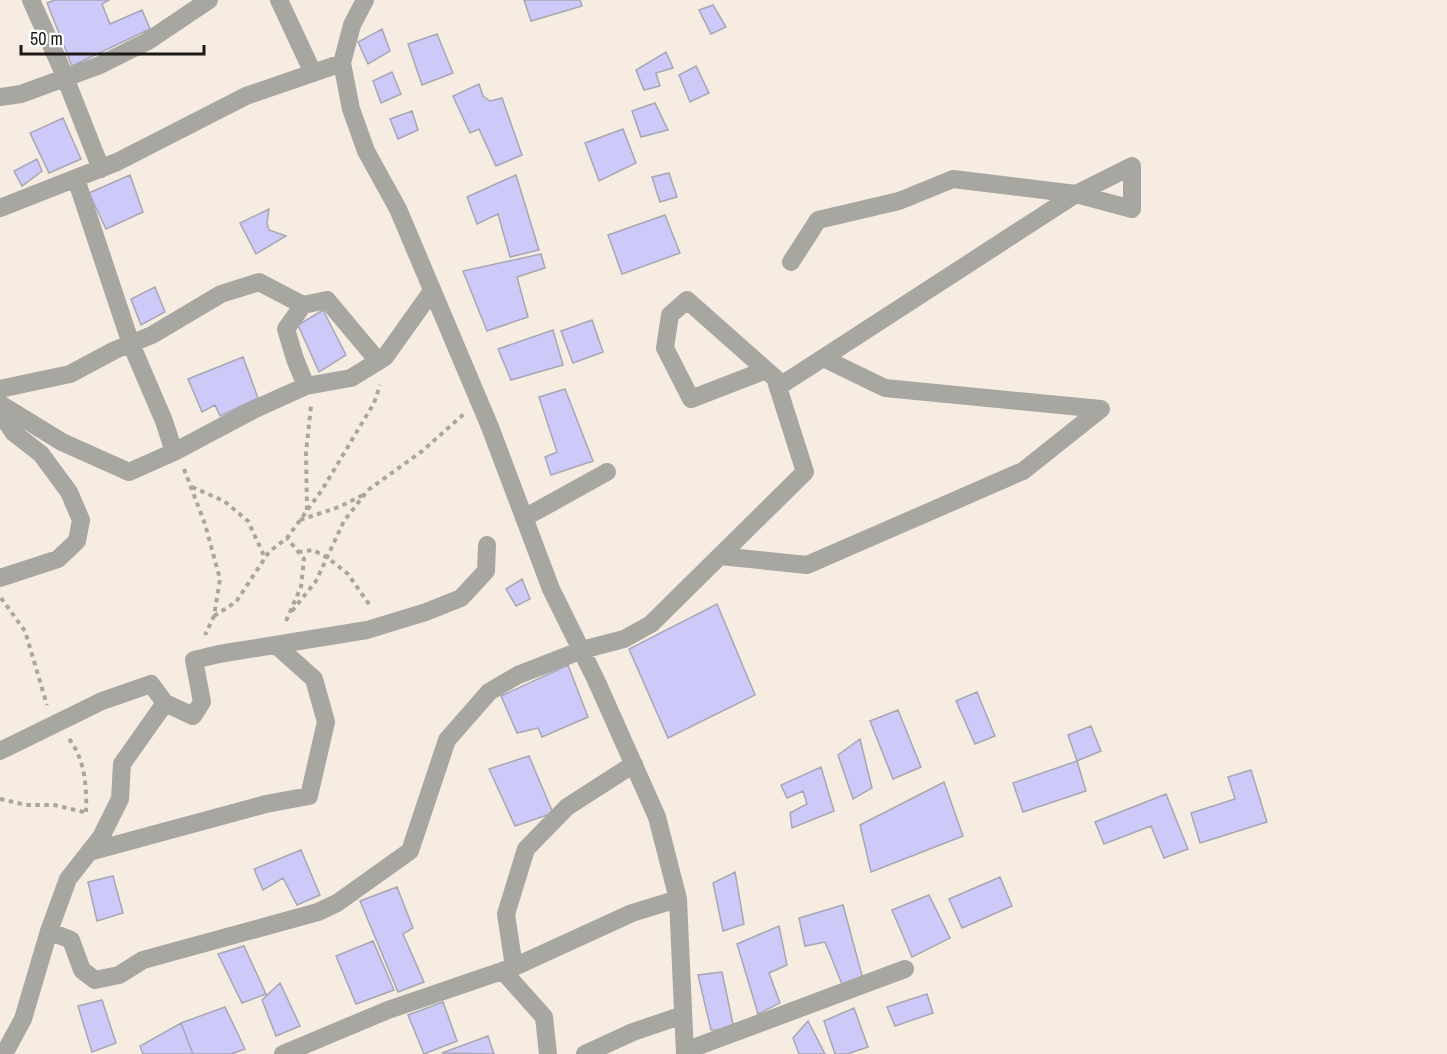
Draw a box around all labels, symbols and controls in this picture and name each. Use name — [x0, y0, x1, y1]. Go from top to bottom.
scale bar — [21, 18, 204, 56]
text: 50 m — [30, 26, 63, 51]

